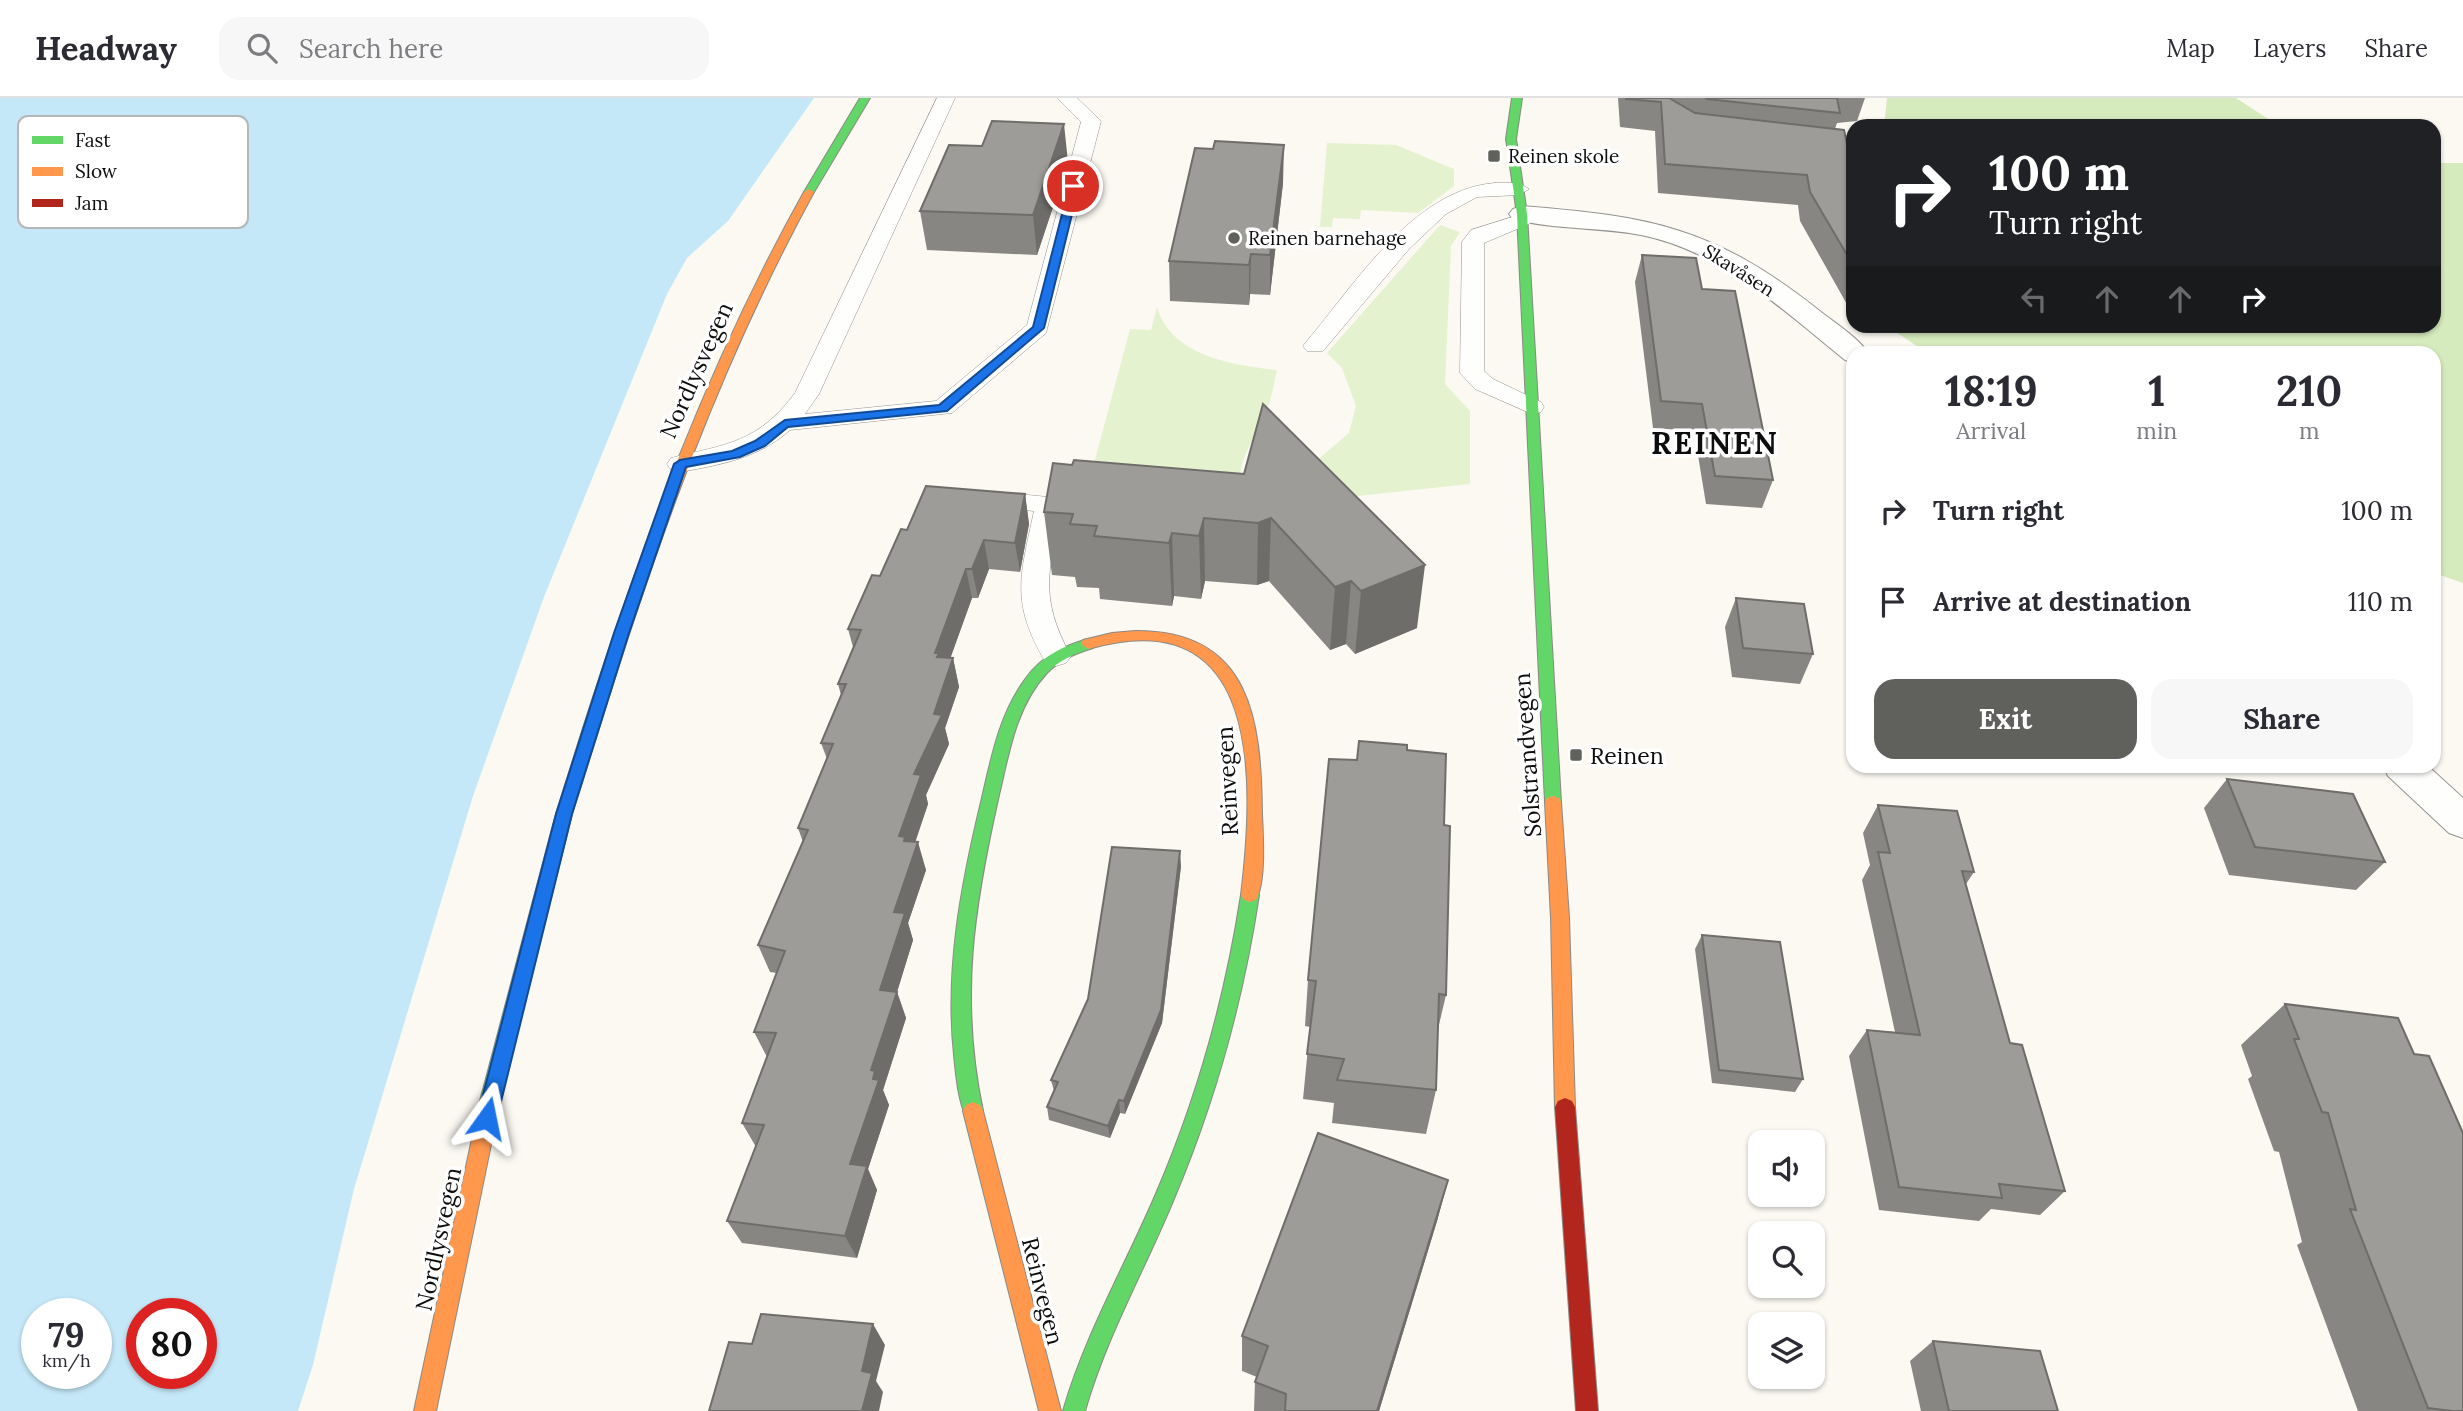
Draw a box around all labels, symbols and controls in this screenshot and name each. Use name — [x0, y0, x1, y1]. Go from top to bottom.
search box — [219, 17, 709, 80]
text: Headway — [35, 27, 177, 69]
icon: search — [243, 29, 281, 67]
text: Search here — [299, 32, 443, 65]
text: Map — [2166, 33, 2215, 64]
text: Layers — [2253, 33, 2326, 64]
text: Share — [2364, 33, 2428, 64]
legend — [18, 116, 248, 228]
text: Fast — [75, 128, 111, 152]
text: 100 m — [1989, 141, 2129, 203]
place label: Reinen skole — [1508, 144, 1619, 168]
icon: right — [1874, 147, 1965, 238]
marker: Reinen skole — [1486, 148, 1502, 164]
pin — [1043, 156, 1103, 216]
text: Slow — [75, 159, 118, 183]
icon: arrive — [1054, 167, 1092, 205]
text: Jam — [74, 191, 109, 215]
text: Turn right — [1989, 202, 2142, 243]
place label: Reinen barnehage — [1248, 226, 1407, 250]
marker: Reinen barnehage — [1226, 230, 1242, 246]
street label: Skavåsen — [1699, 239, 1779, 301]
icon: left — [2015, 280, 2053, 318]
icon: ahead — [2088, 280, 2126, 318]
icon: ahead — [2161, 280, 2199, 318]
icon: right — [2234, 280, 2272, 318]
street label: Nordlysvegen — [653, 297, 739, 443]
text: 18:19 — [1945, 364, 2038, 418]
text: 1 — [2148, 364, 2165, 418]
text: 210 — [2276, 364, 2342, 418]
text: Arrival — [1956, 416, 2026, 445]
text: min — [2136, 416, 2177, 445]
text: m — [2299, 416, 2319, 445]
district label: REINEN — [1651, 424, 1779, 462]
icon: right — [1874, 492, 1912, 530]
text: Turn right — [1933, 494, 2064, 527]
text: 100 m — [2341, 494, 2413, 527]
icon: arrive — [1874, 583, 1912, 621]
text: Arrive at destination — [1933, 585, 2191, 618]
text: 110 m — [2348, 585, 2413, 618]
street label: Solstrandvegen — [1507, 672, 1547, 838]
button: Exit — [1874, 679, 2137, 759]
button: Share — [2151, 679, 2413, 759]
street label: Reinvegen — [1210, 725, 1244, 837]
place label: Reinen — [1590, 741, 1664, 770]
marker: Reinen — [1568, 747, 1584, 763]
position arrow — [450, 1081, 524, 1155]
map controls — [1748, 1130, 1825, 1389]
button: sound — [1748, 1130, 1825, 1207]
street label: Nordlysvegen — [409, 1164, 467, 1314]
button: search — [1748, 1221, 1825, 1298]
street label: Reinvegen — [1016, 1234, 1070, 1348]
speed limit sign: 80 — [126, 1298, 217, 1389]
text: 79 — [48, 1312, 85, 1357]
button: layers — [1748, 1312, 1825, 1389]
text: km/h — [42, 1349, 91, 1372]

